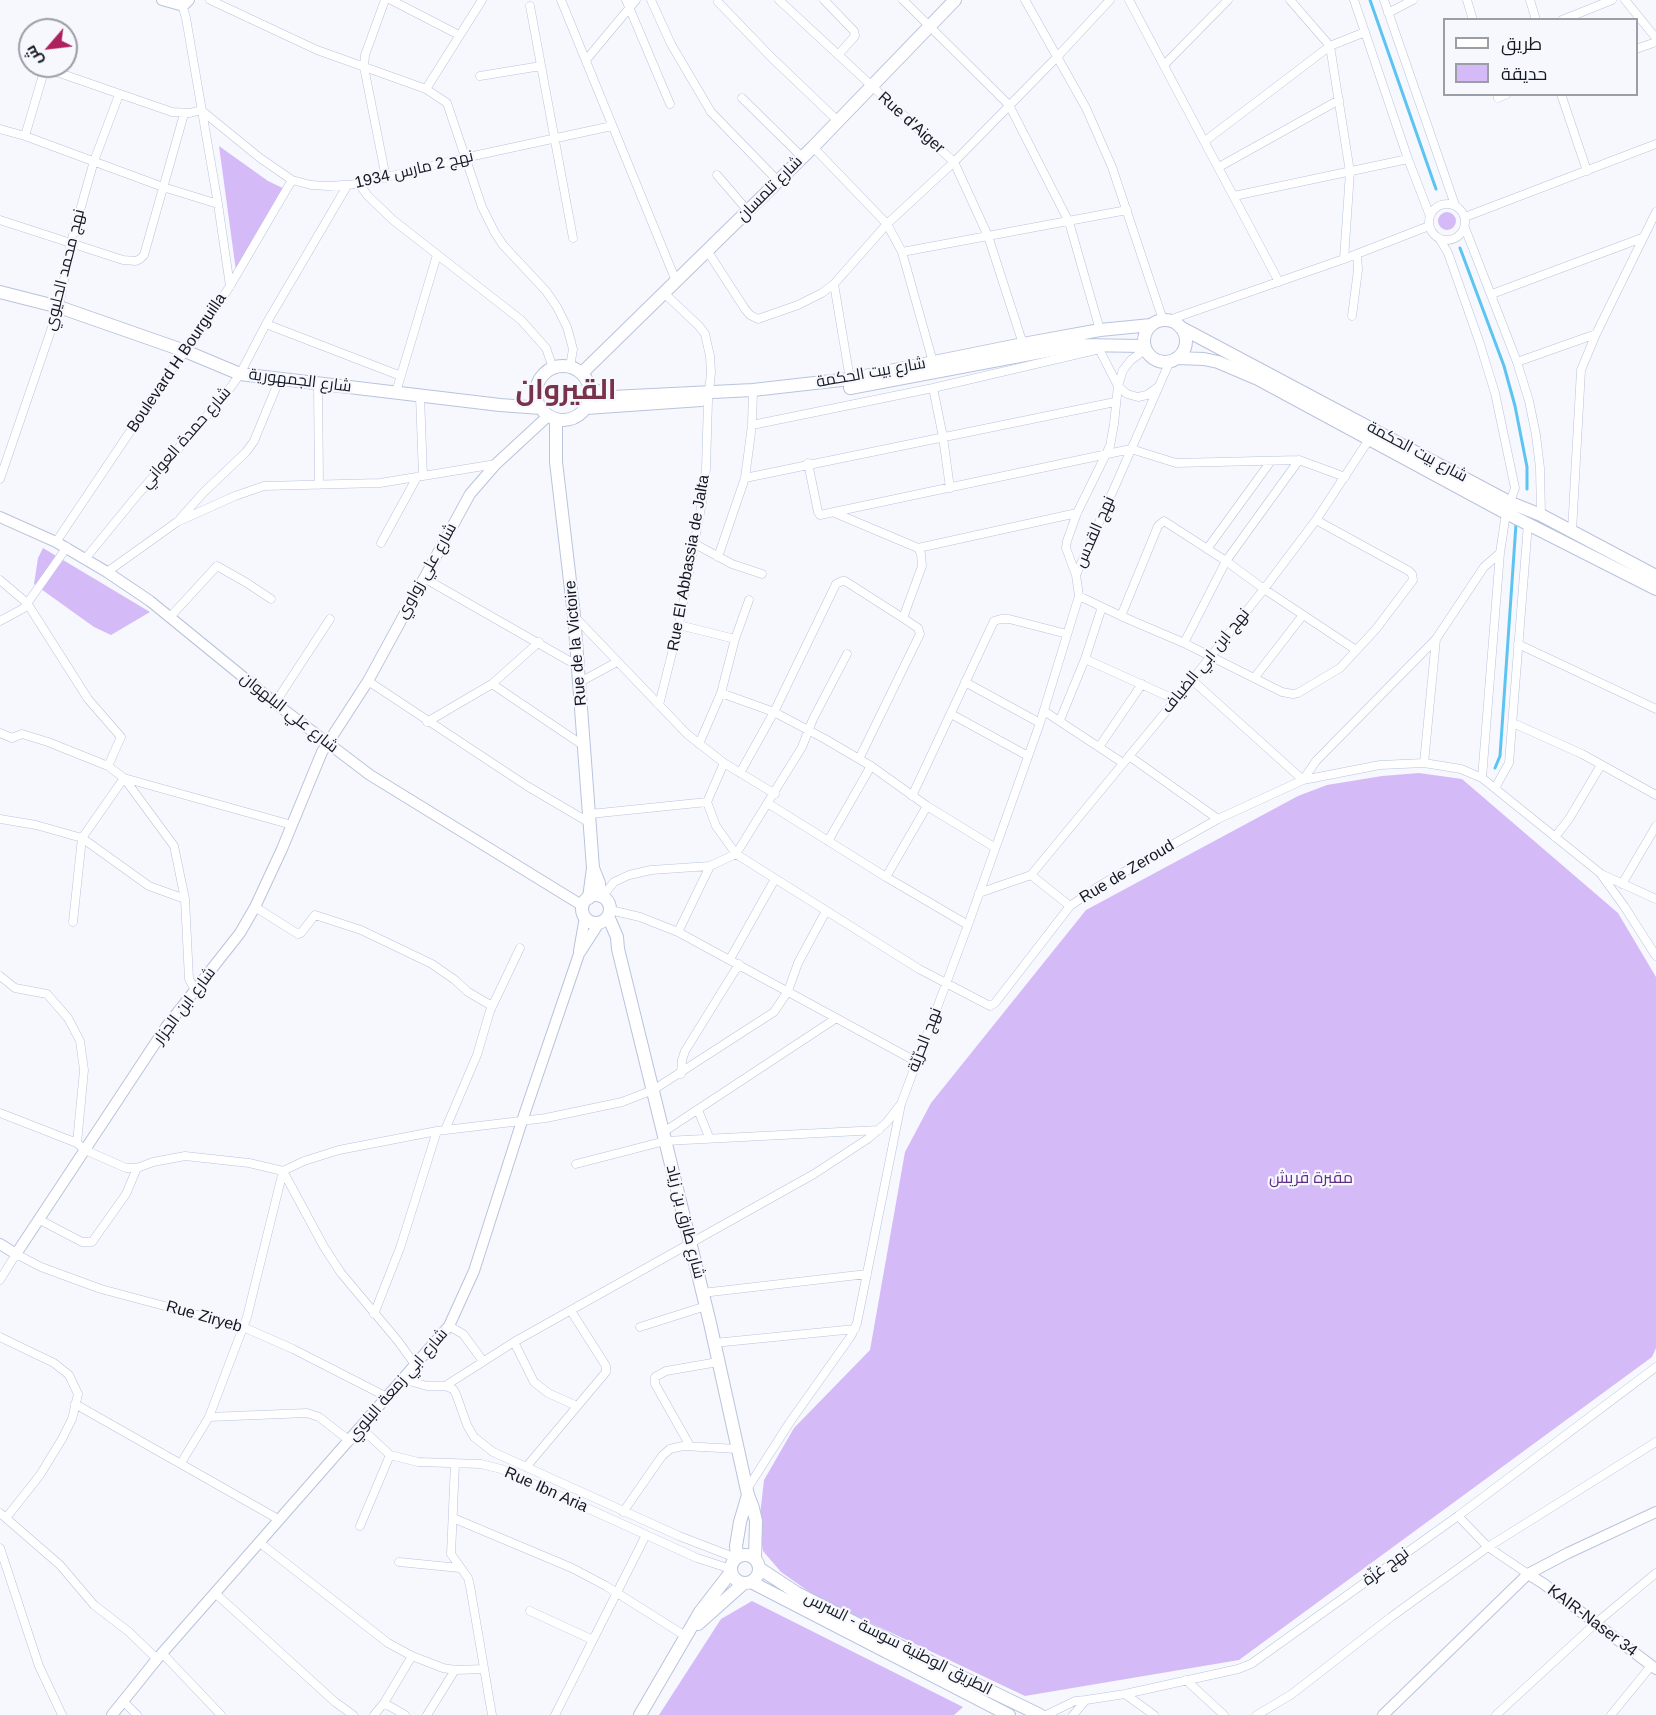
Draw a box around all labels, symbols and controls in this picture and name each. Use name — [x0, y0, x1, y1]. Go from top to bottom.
north arrow — [18, 18, 78, 78]
legend — [1443, 18, 1638, 96]
text: طريق — [1501, 34, 1542, 54]
text: ش — [21, 43, 46, 69]
text: حديقة — [1501, 64, 1547, 84]
street label: Rue d'Aiger — [874, 88, 948, 158]
street label: نهج 2 مارس 1934 — [353, 147, 475, 193]
street label: شارع تلمسان — [733, 152, 807, 226]
street label: نهج محمد الحليوي — [41, 207, 89, 333]
street label: Boulevard H Bourguilla — [123, 290, 231, 436]
street label: شارع بيت الحكمة — [815, 354, 927, 392]
street label: شارع الجمهورية — [248, 365, 352, 397]
district label: القيروان — [515, 374, 617, 408]
street label: شارع حمدة العواني — [137, 383, 235, 493]
street label: شارع بيت الحكمة — [1364, 418, 1470, 486]
street label: Rue El Abbassia de Jalta — [664, 473, 714, 653]
street label: نهج القدس — [1071, 493, 1119, 571]
street label: شارع علي زواوي — [393, 520, 461, 622]
street label: Rue de la Victoire — [561, 579, 591, 707]
street label: نهج ابن ابي الضياف — [1158, 605, 1254, 717]
street label: شارع علي البلهوان — [236, 669, 342, 757]
street label: Rue de Zeroud — [1076, 836, 1178, 908]
street label: شارع ابن الجزار — [150, 964, 220, 1048]
street label: نهج الحرّيّة — [904, 1005, 946, 1075]
street label: شارع طارق بن زياد — [662, 1163, 708, 1281]
park label: مقبرة قريش — [1269, 1169, 1353, 1189]
street label: Rue Ziryeb — [164, 1297, 244, 1337]
street label: شارع ابي زمعة البلوي — [344, 1325, 452, 1445]
street label: Rue Ibn Aria — [501, 1463, 591, 1517]
street label: نهج غزّة — [1359, 1544, 1413, 1590]
street label: KAIR-Naser 34 — [1543, 1581, 1641, 1661]
street label: الطريق الوطنية سوسة - السرس — [801, 1588, 995, 1700]

